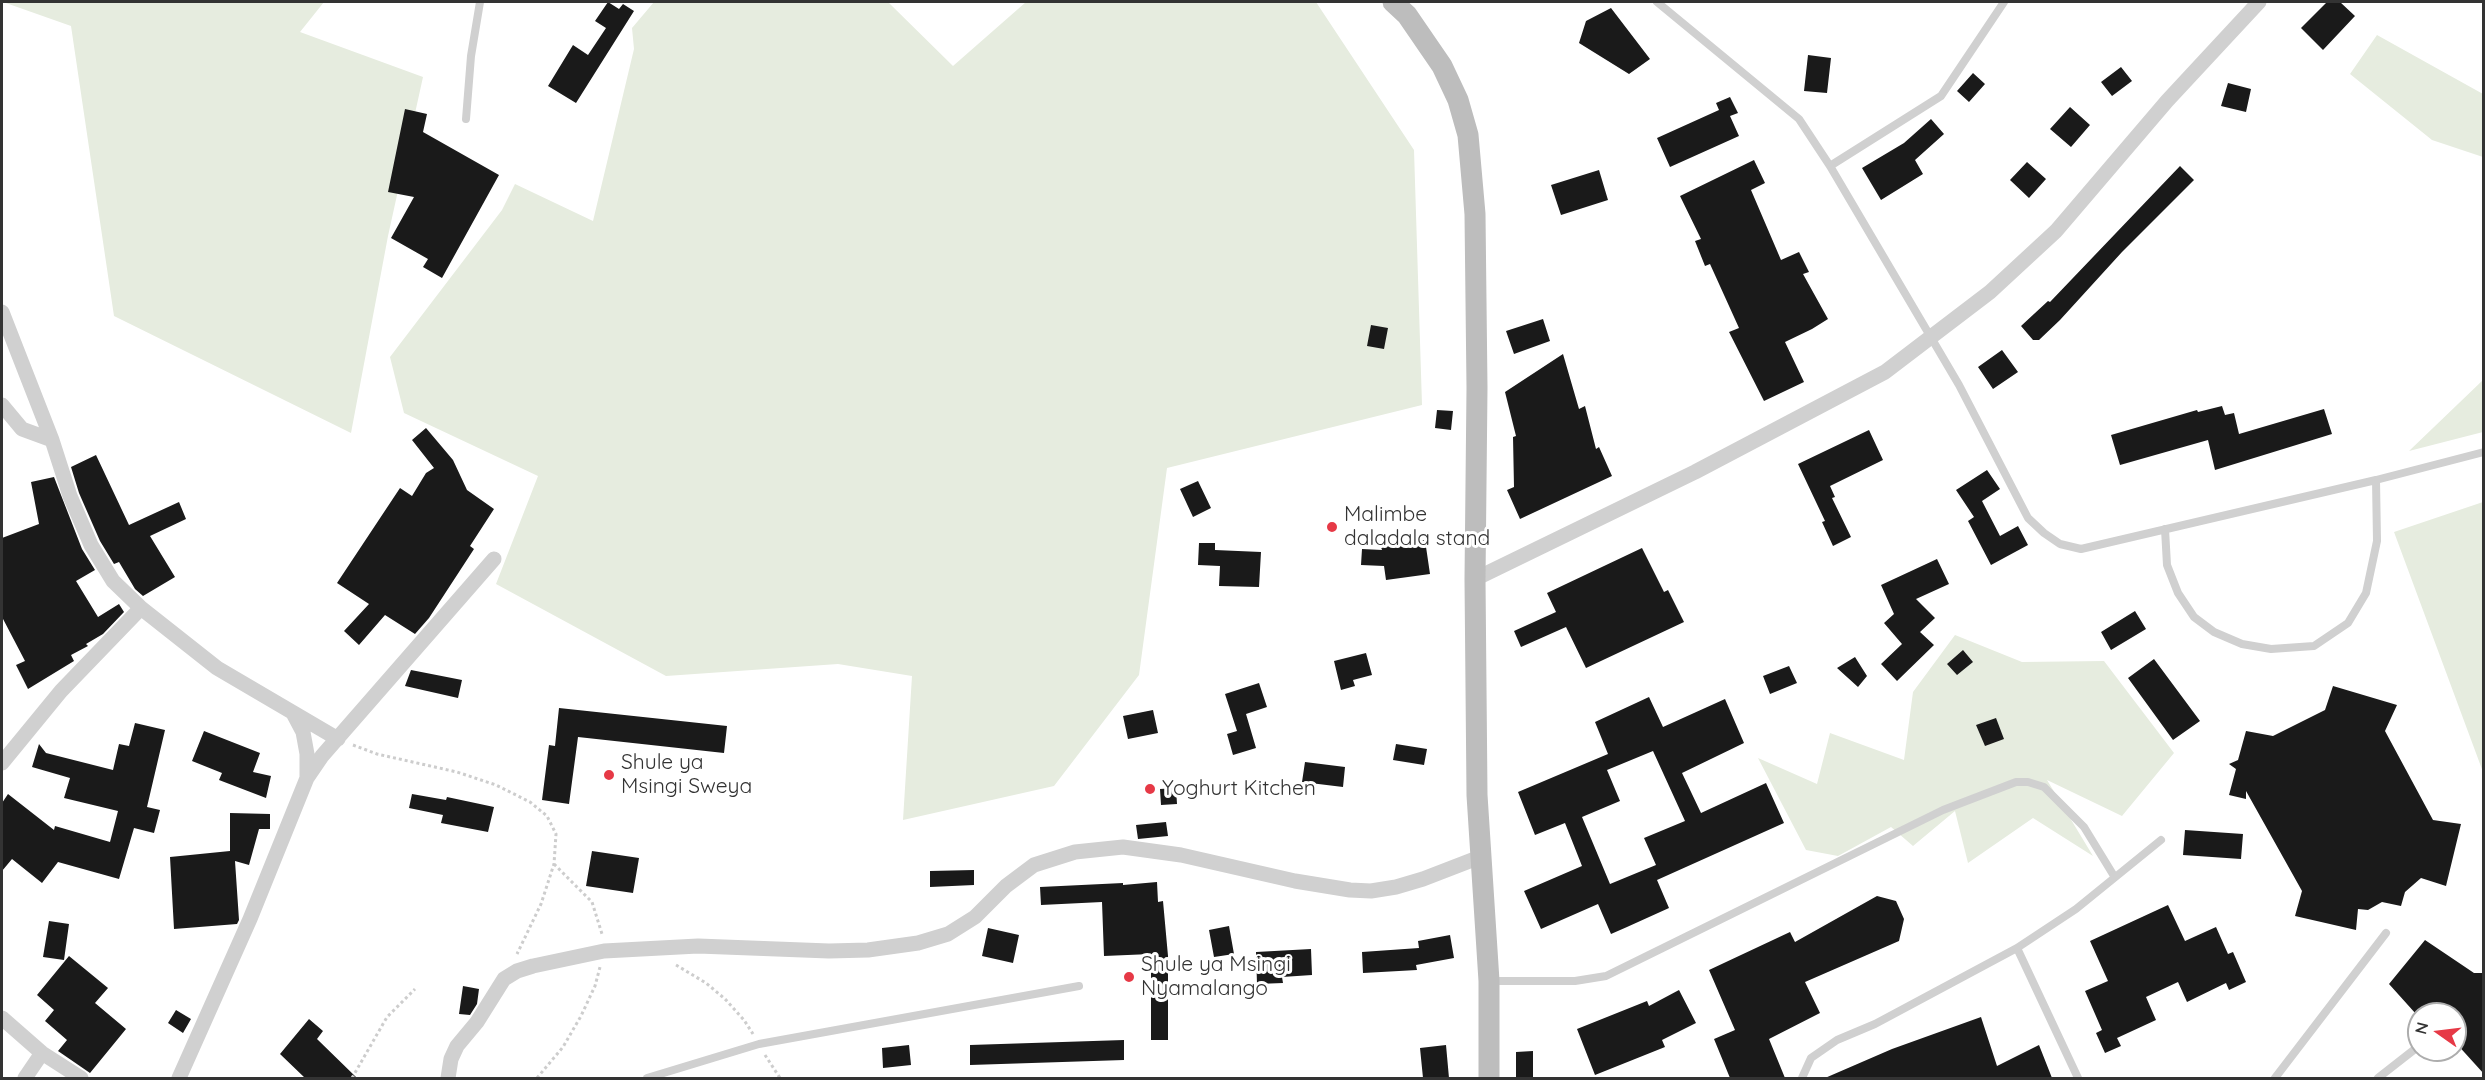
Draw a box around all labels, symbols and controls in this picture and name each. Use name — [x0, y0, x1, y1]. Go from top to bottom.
place label: Malimbe daladala stand — [1344, 502, 1490, 552]
marker: Malimbe daladala stand — [1325, 520, 1339, 534]
place label: Shule ya Msingi Sweya — [621, 750, 752, 800]
marker: Shule ya Msingi Sweya — [602, 768, 616, 782]
place label: Yoghurt Kitchen — [1162, 776, 1316, 802]
marker: Yoghurt Kitchen — [1143, 782, 1157, 796]
place label: Shule ya Msingi Nyamalango — [1141, 952, 1291, 1002]
marker: Shule ya Msingi Nyamalango — [1122, 970, 1136, 984]
north arrow — [2407, 1002, 2467, 1062]
text: N — [2410, 1020, 2433, 1036]

